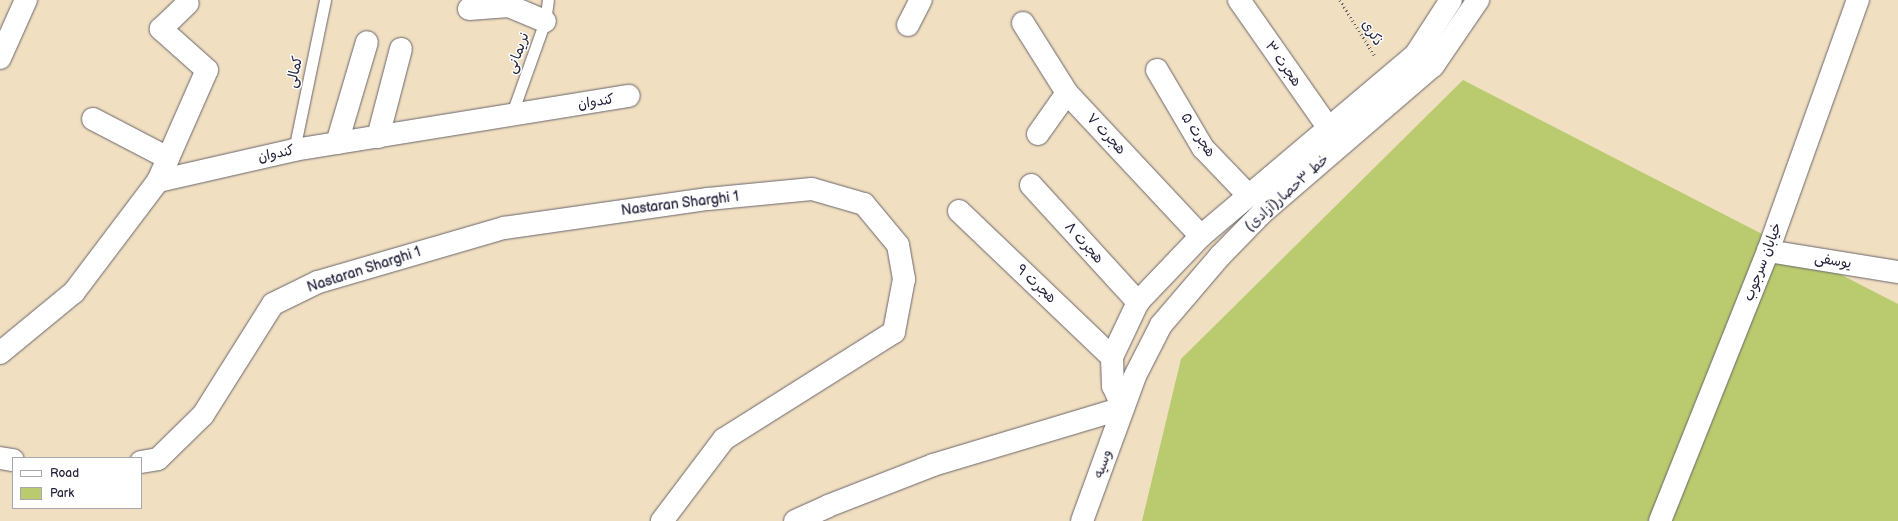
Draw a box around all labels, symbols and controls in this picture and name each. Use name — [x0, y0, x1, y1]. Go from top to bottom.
street label: ذکری — [1358, 17, 1386, 49]
street label: نریمانی — [503, 30, 533, 76]
street label: هجرت ۳ — [1261, 38, 1305, 90]
street label: کمالی — [283, 55, 307, 89]
street label: کندوان — [577, 91, 615, 113]
street label: هجرت ۷ — [1083, 110, 1129, 158]
street label: هجرت ۵ — [1177, 110, 1219, 160]
street label: کندوان — [256, 142, 296, 166]
street label: خط ۳حصار(آزادی) — [1242, 151, 1332, 235]
street label: Nastaran Sharghi 1 — [620, 188, 740, 220]
street label: هجرت ۸ — [1061, 219, 1107, 267]
street label: خیابان سرجوب — [1740, 220, 1786, 304]
street label: Nastaran Sharghi 1 — [305, 244, 423, 296]
street label: یوسفی — [1813, 250, 1853, 272]
street label: هجرت ۹ — [1012, 261, 1060, 307]
street label: وسیه — [1090, 447, 1116, 481]
legend — [12, 457, 142, 509]
text: Road — [50, 466, 79, 481]
text: Park — [50, 486, 74, 501]

